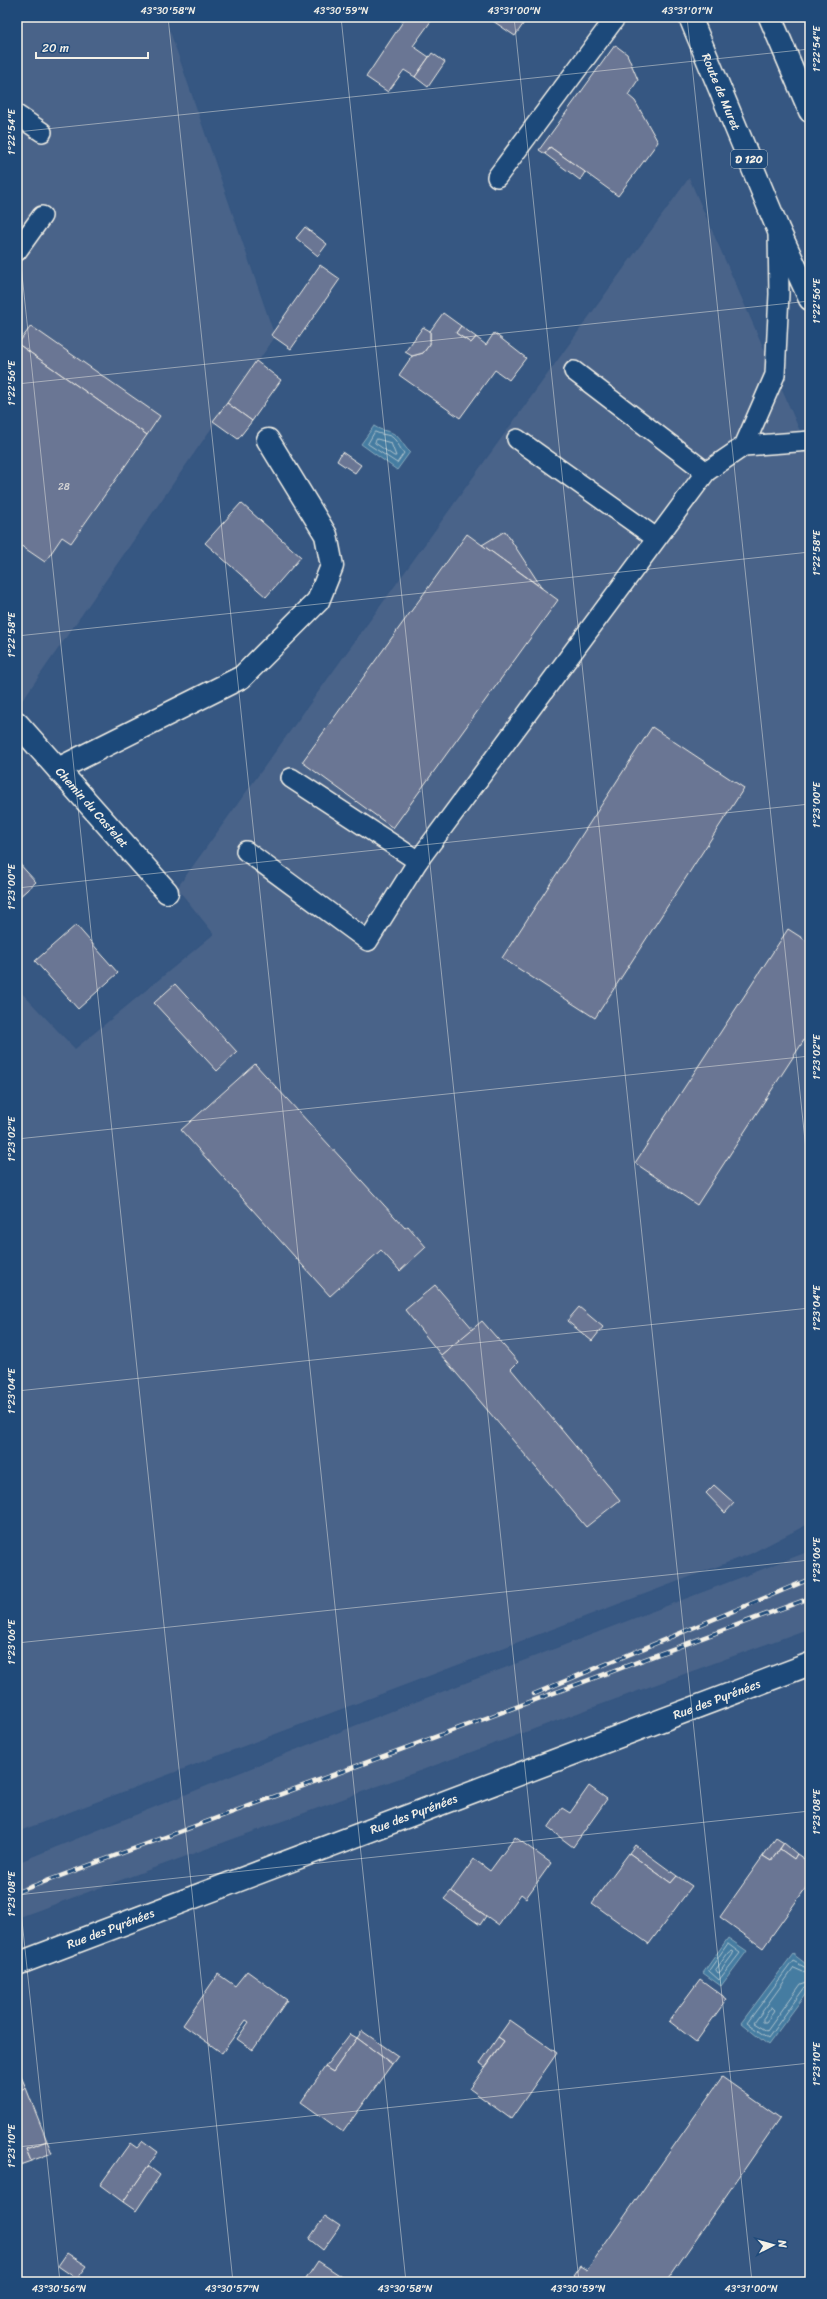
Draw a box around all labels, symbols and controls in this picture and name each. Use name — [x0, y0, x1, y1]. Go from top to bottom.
text: 43°30'58"N — [141, 2, 195, 20]
text: 43°30'59"N — [314, 2, 369, 20]
text: 43°31'00"N — [487, 2, 541, 20]
text: 43°31'01"N — [661, 2, 713, 20]
text: 1°22'54"E — [808, 25, 826, 72]
scale bar — [36, 34, 148, 60]
text: 20 m — [42, 37, 69, 59]
street label: Route de Muret — [695, 50, 747, 134]
text: 1°22'54"E — [3, 108, 21, 155]
road number: D 120 — [731, 150, 767, 168]
text: 1°22'56"E — [808, 277, 826, 324]
text: 1°22'56"E — [3, 359, 21, 406]
house number: 28 — [58, 478, 70, 496]
text: 1°22'58"E — [808, 529, 826, 576]
text: 1°22'58"E — [3, 611, 21, 658]
street label: Chemin du Castelet — [50, 762, 134, 853]
text: 1°23'00"E — [808, 781, 826, 828]
text: 1°23'00"E — [3, 863, 21, 910]
text: 1°23'02"E — [808, 1033, 826, 1080]
text: 1°23'02"E — [3, 1115, 21, 1162]
text: 1°23'04"E — [808, 1284, 826, 1331]
text: 1°23'04"E — [3, 1367, 21, 1414]
text: 1°23'06"E — [808, 1536, 826, 1583]
text: 1°23'06"E — [3, 1618, 21, 1665]
street label: Rue des Pyrénées — [670, 1673, 764, 1726]
street label: Rue des Pyrénées — [367, 1787, 461, 1841]
text: 1°23'08"E — [808, 1788, 826, 1835]
text: 1°23'08"E — [3, 1870, 21, 1917]
street label: Rue des Pyrénées — [64, 1902, 158, 1955]
text: 1°23'10"E — [808, 2041, 826, 2086]
text: 1°23'10"E — [3, 2123, 21, 2168]
north arrow — [753, 2225, 793, 2265]
text: N — [772, 2238, 792, 2249]
text: 43°30'56"N — [32, 2280, 86, 2298]
text: 43°30'57"N — [205, 2280, 259, 2298]
text: 43°30'58"N — [378, 2280, 432, 2298]
text: 43°30'59"N — [551, 2280, 606, 2298]
text: 43°31'00"N — [724, 2280, 778, 2298]

